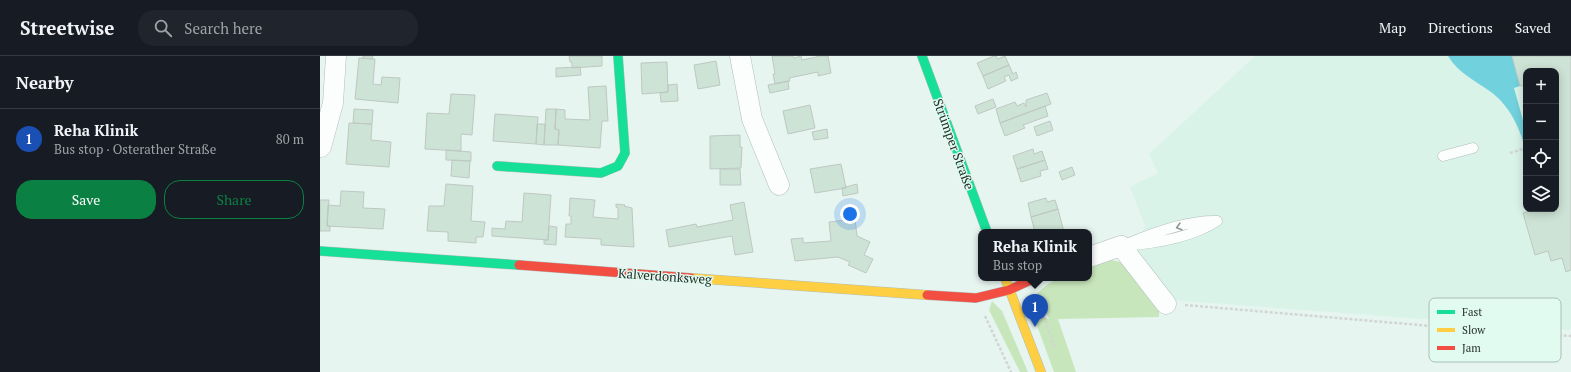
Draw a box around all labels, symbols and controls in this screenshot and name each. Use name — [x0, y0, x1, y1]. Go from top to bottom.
search box — [138, 10, 418, 46]
text: Streetwise — [20, 15, 114, 40]
icon: search — [152, 17, 174, 39]
text: Search here — [184, 18, 262, 38]
text: Map — [1379, 18, 1406, 37]
text: Directions — [1428, 18, 1493, 37]
text: Saved — [1515, 18, 1551, 37]
map controls — [1523, 68, 1559, 212]
button: + — [1523, 68, 1559, 104]
text: Nearby — [16, 71, 74, 94]
street label: Strümper Straße — [929, 96, 979, 192]
button: − — [1523, 104, 1559, 140]
text: Reha Klinik — [54, 120, 138, 140]
text: 1 — [25, 130, 33, 148]
text: 80 m — [276, 130, 304, 148]
text: Bus stop · Osterather Straße — [54, 140, 216, 158]
button: locate — [1523, 140, 1559, 176]
button: layers — [1523, 176, 1559, 212]
button: Save — [16, 180, 156, 219]
button: Share — [164, 180, 304, 219]
your location — [840, 204, 860, 224]
one-way arrow — [1176, 222, 1183, 231]
popup — [978, 229, 1092, 281]
text: Reha Klinik — [993, 236, 1077, 256]
text: Bus stop — [993, 256, 1042, 274]
street label: Kalverdonksweg — [618, 264, 713, 288]
pin: 1 — [1022, 294, 1048, 327]
legend — [1429, 298, 1561, 362]
text: Fast — [1462, 305, 1482, 319]
text: Slow — [1462, 323, 1486, 337]
text: Jam — [1462, 341, 1481, 355]

